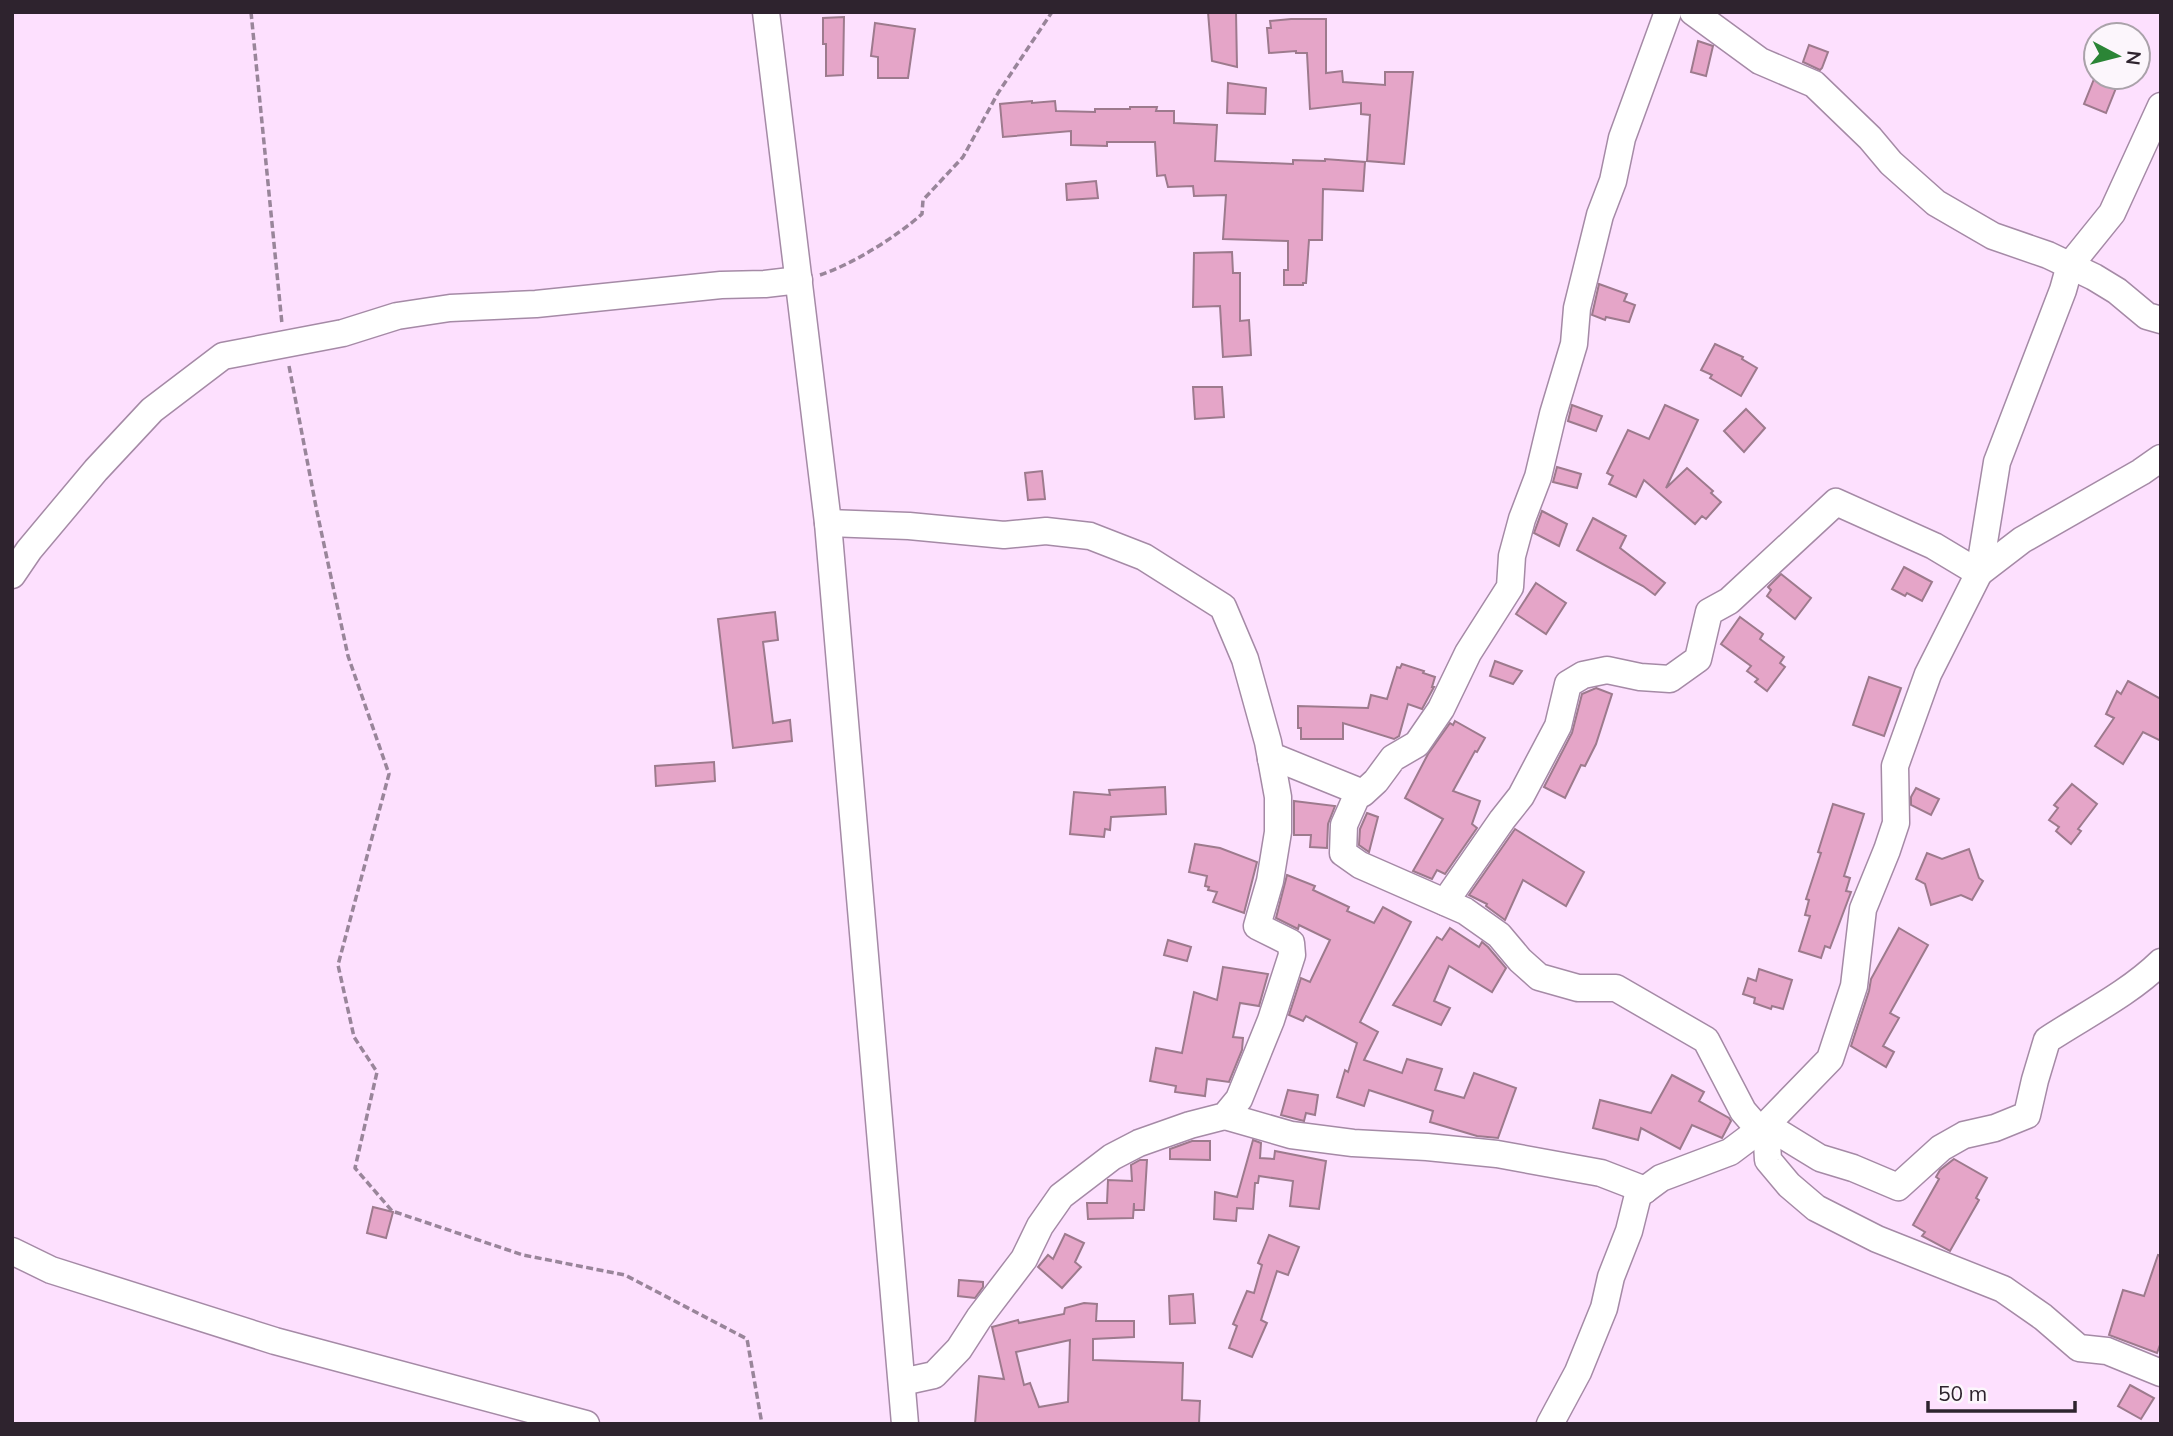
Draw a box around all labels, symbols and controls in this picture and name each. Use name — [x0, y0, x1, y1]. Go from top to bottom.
north arrow — [2082, 21, 2152, 91]
text: N — [2121, 49, 2147, 67]
scale bar — [1928, 1370, 2075, 1414]
text: 50 m — [1938, 1380, 1987, 1406]

